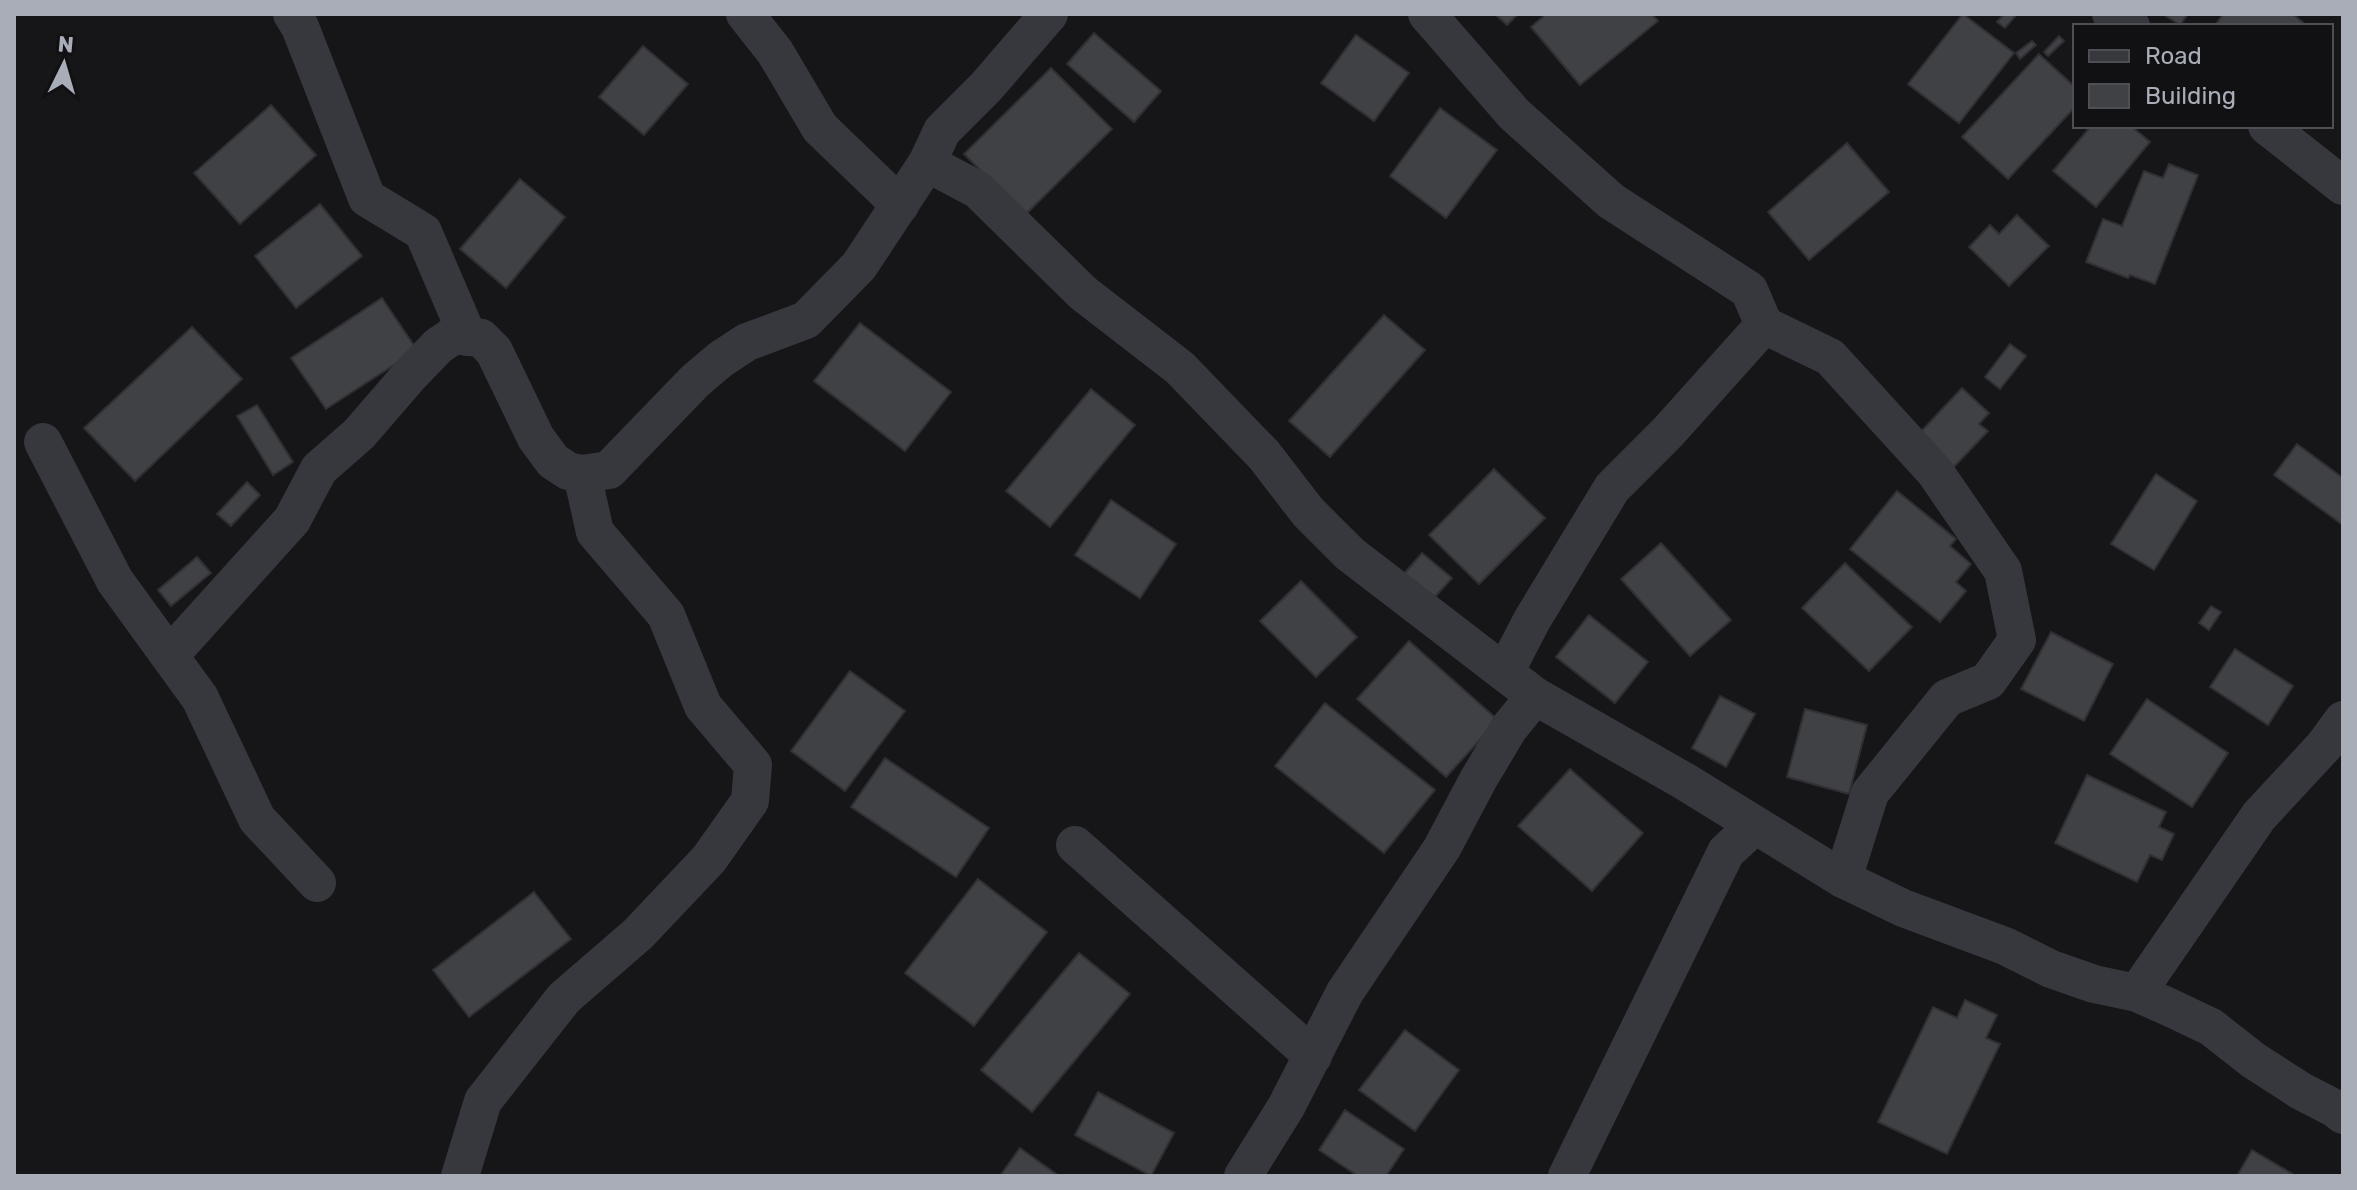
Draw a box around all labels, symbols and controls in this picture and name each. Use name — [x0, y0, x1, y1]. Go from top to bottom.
north arrow — [24, 24, 104, 104]
legend — [2073, 24, 2333, 128]
text: N — [57, 30, 75, 59]
text: Road — [2145, 42, 2202, 70]
text: Building — [2145, 82, 2236, 110]

